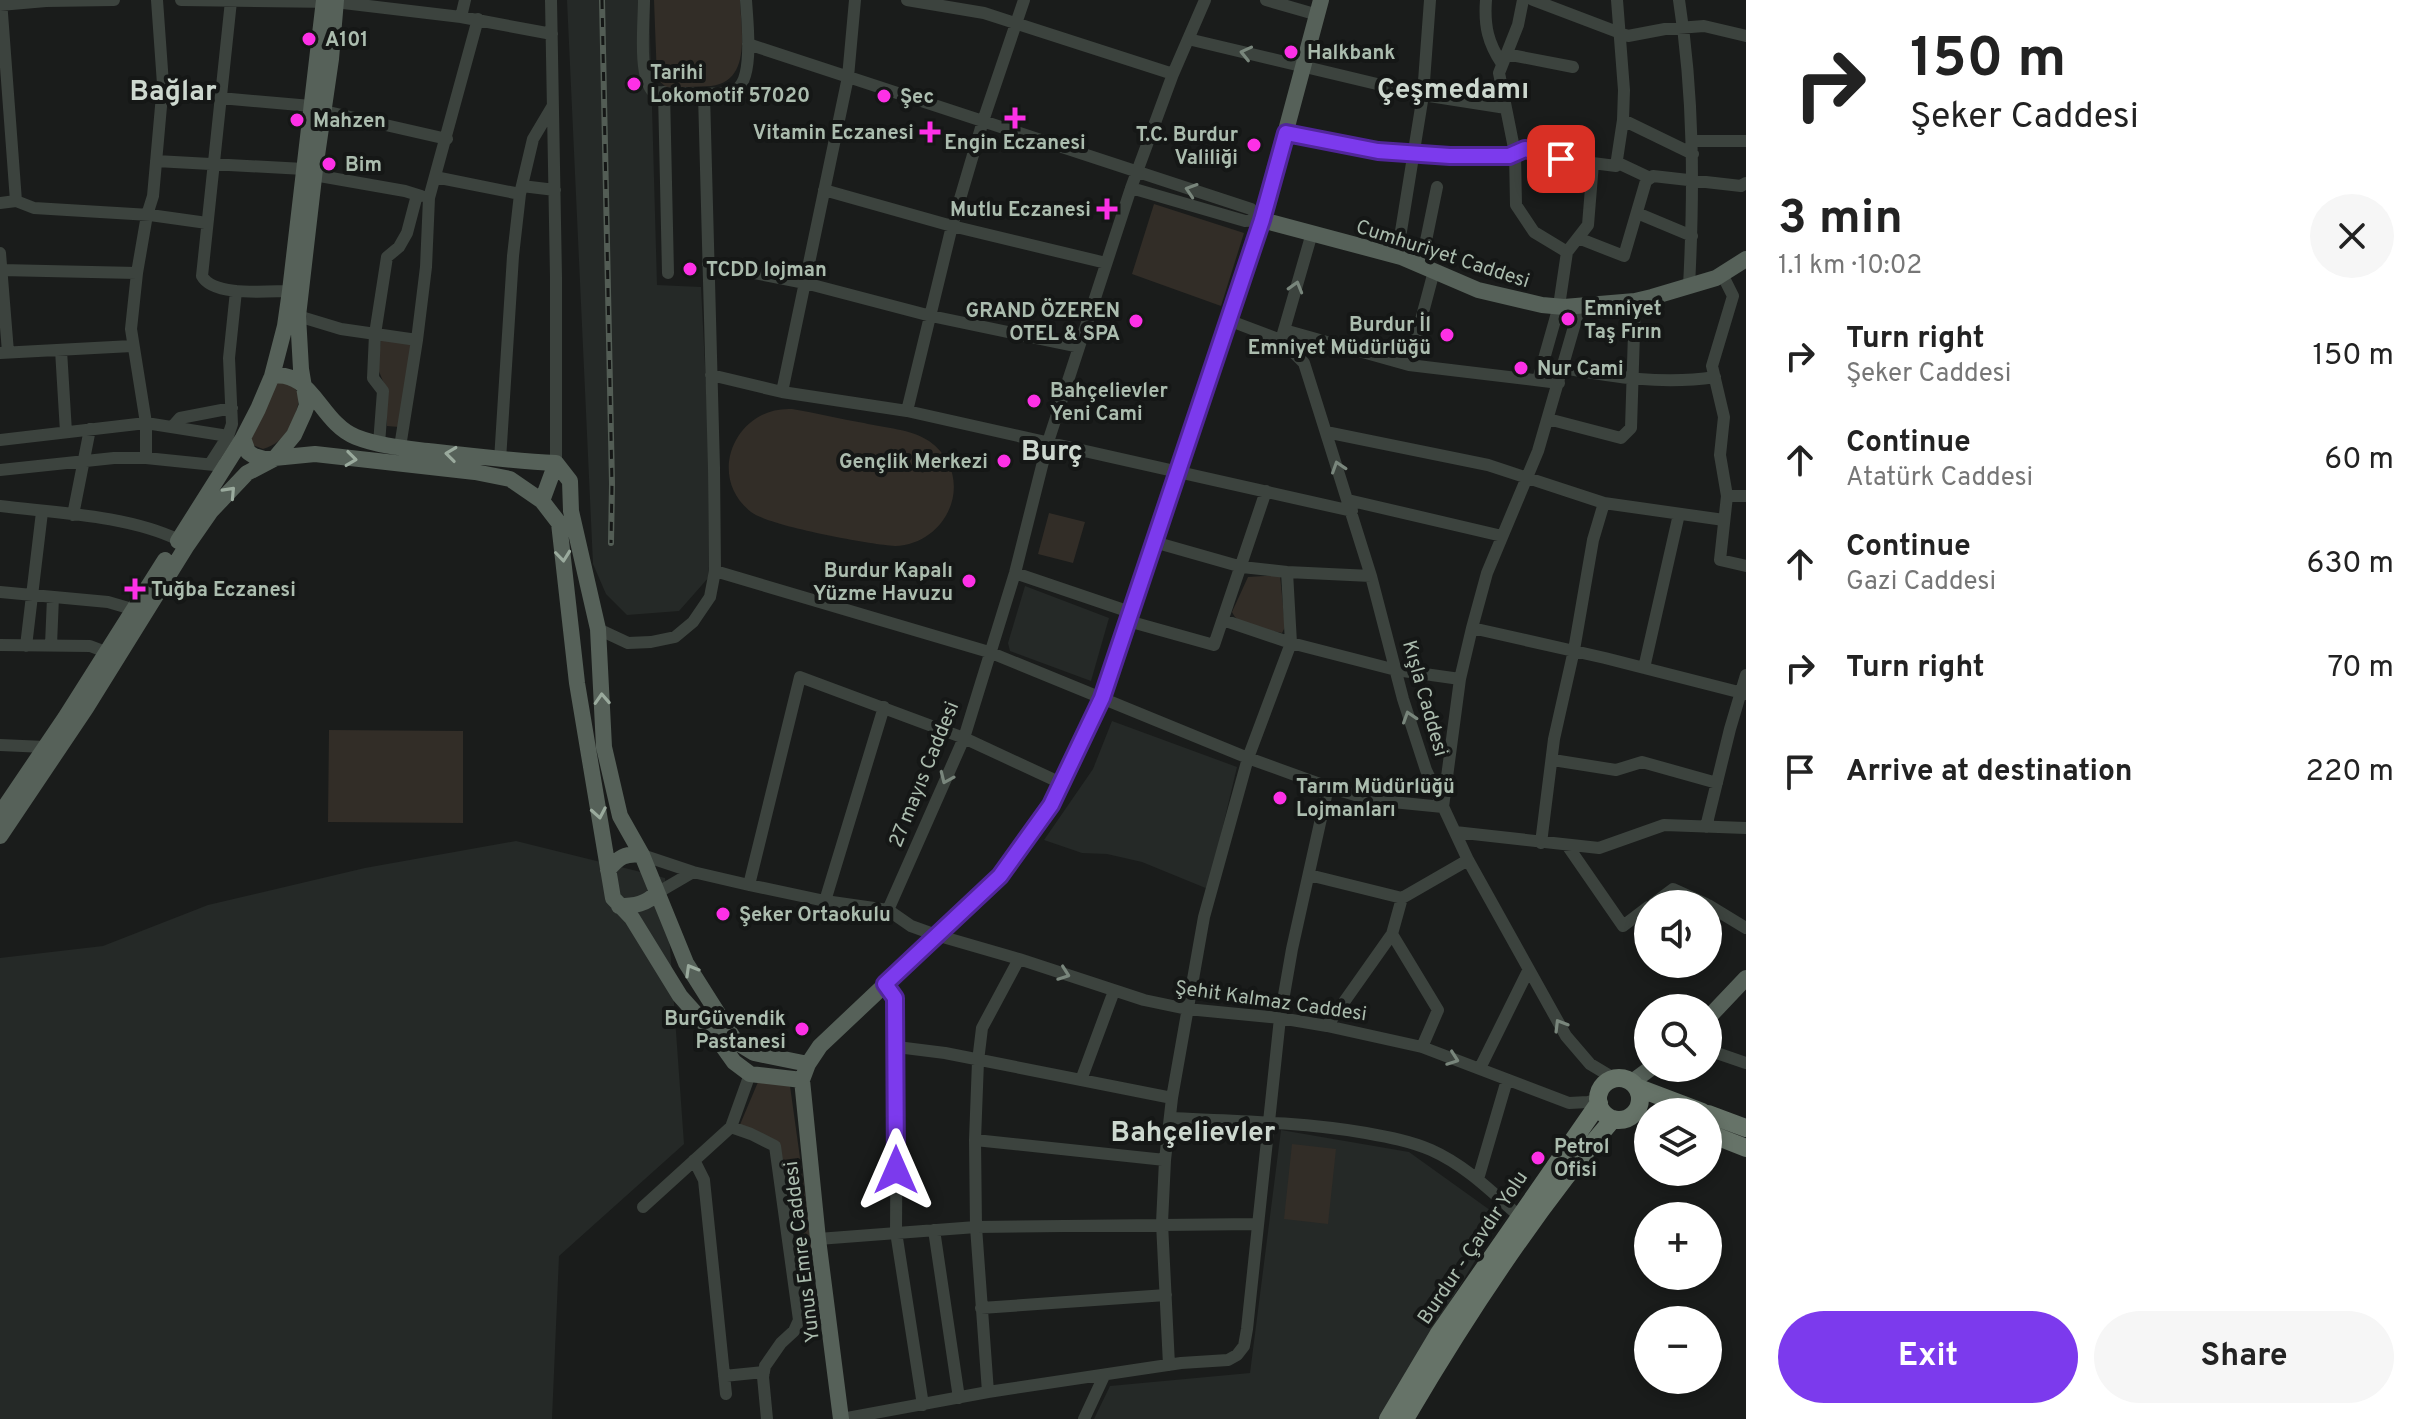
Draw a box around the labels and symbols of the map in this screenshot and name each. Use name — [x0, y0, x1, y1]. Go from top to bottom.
place label: A101 — [325, 28, 368, 54]
marker: A101 — [300, 30, 318, 48]
place label: Halkbank — [1307, 41, 1396, 67]
marker: Halkbank — [1282, 43, 1300, 61]
one-way arrow — [1240, 45, 1253, 62]
place label: Tarihi Lokomotif 57020 — [650, 61, 810, 110]
district label: Çeşmedamı — [1377, 73, 1529, 109]
district label: Bağlar — [129, 75, 217, 111]
marker: Tarihi Lokomotif 57020 — [625, 75, 643, 93]
place label: Şec — [900, 85, 934, 111]
marker: Şec — [875, 87, 893, 105]
place label: Mahzen — [313, 109, 386, 135]
marker: Engin Eczanesi — [1006, 109, 1024, 127]
marker: Mahzen — [288, 111, 306, 129]
place label: Vitamin Eczanesi — [753, 121, 914, 147]
marker: Vitamin Eczanesi — [921, 123, 939, 141]
place label: T.C. Burdur Valiliği — [1136, 123, 1239, 172]
pin — [1527, 125, 1595, 193]
place label: Engin Eczanesi — [944, 131, 1086, 157]
marker: T.C. Burdur Valiliği — [1245, 136, 1263, 154]
place label: Bim — [345, 153, 382, 179]
marker: Bim — [320, 155, 338, 173]
one-way arrow — [1185, 183, 1199, 199]
place label: Mutlu Eczanesi — [950, 198, 1091, 224]
marker: Mutlu Eczanesi — [1098, 200, 1116, 218]
street label: Cumhuriyet Caddesi — [1352, 215, 1533, 295]
place label: TCDD lojman — [706, 258, 827, 284]
marker: TCDD lojman — [681, 260, 699, 278]
one-way arrow — [1287, 280, 1304, 294]
place label: Emniyet Taş Fırın — [1584, 297, 1662, 346]
place label: GRAND ÖZEREN OTEL & SPA — [966, 298, 1120, 348]
marker: Emniyet Taş Fırın — [1559, 310, 1577, 328]
place label: Burdur İl Emniyet Müdürlüğü — [1248, 311, 1431, 362]
marker: GRAND ÖZEREN OTEL & SPA — [1127, 312, 1145, 330]
marker: Burdur İl Emniyet Müdürlüğü — [1438, 326, 1456, 344]
place label: Nur Cami — [1537, 357, 1624, 383]
marker: Nur Cami — [1512, 359, 1530, 377]
place label: Bahçelievler Yeni Cami — [1050, 379, 1168, 428]
marker: Bahçelievler Yeni Cami — [1025, 392, 1043, 410]
district label: Burç — [1021, 435, 1083, 471]
one-way arrow — [444, 445, 457, 462]
one-way arrow — [345, 450, 358, 467]
place label: Gençlik Merkezi — [839, 450, 988, 476]
marker: Gençlik Merkezi — [995, 452, 1013, 470]
one-way arrow — [1331, 461, 1347, 475]
one-way arrow — [220, 486, 234, 501]
one-way arrow — [554, 550, 571, 563]
place label: Burdur Kapalı Yüzme Havuzu — [813, 559, 953, 608]
marker: Burdur Kapalı Yüzme Havuzu — [960, 572, 978, 590]
place label: Tuğba Eczanesi — [151, 578, 296, 604]
marker: Tuğba Eczanesi — [126, 580, 144, 598]
street label: Kışla Caddesi — [1395, 638, 1453, 760]
one-way arrow — [593, 692, 610, 705]
street label: 27 mayıs Caddesi — [884, 698, 966, 852]
one-way arrow — [1402, 711, 1418, 724]
one-way arrow — [940, 770, 956, 784]
place label: Tarım Müdürlüğü Lojmanları — [1296, 775, 1455, 824]
marker: Tarım Müdürlüğü Lojmanları — [1271, 789, 1289, 807]
one-way arrow — [589, 806, 606, 820]
place label: Şeker Ortaokulu — [739, 903, 891, 929]
marker: Şeker Ortaokulu — [714, 905, 732, 923]
one-way arrow — [685, 964, 701, 979]
one-way arrow — [1056, 965, 1070, 981]
street label: Şehit Kalmaz Caddesi — [1173, 976, 1368, 1028]
place label: BurGüvendik Pastanesi — [664, 1007, 786, 1056]
one-way arrow — [1554, 1019, 1569, 1034]
marker: BurGüvendik Pastanesi — [793, 1020, 811, 1038]
one-way arrow — [1445, 1049, 1459, 1066]
district label: Bahçelievler — [1111, 1116, 1276, 1152]
position arrow — [854, 1128, 938, 1212]
place label: Petrol Ofisi — [1554, 1135, 1610, 1184]
marker: Petrol Ofisi — [1529, 1149, 1547, 1167]
street label: Yunus Emre Caddesi — [779, 1160, 827, 1344]
street label: Burdur - Çavdır Yolu — [1413, 1166, 1535, 1330]

